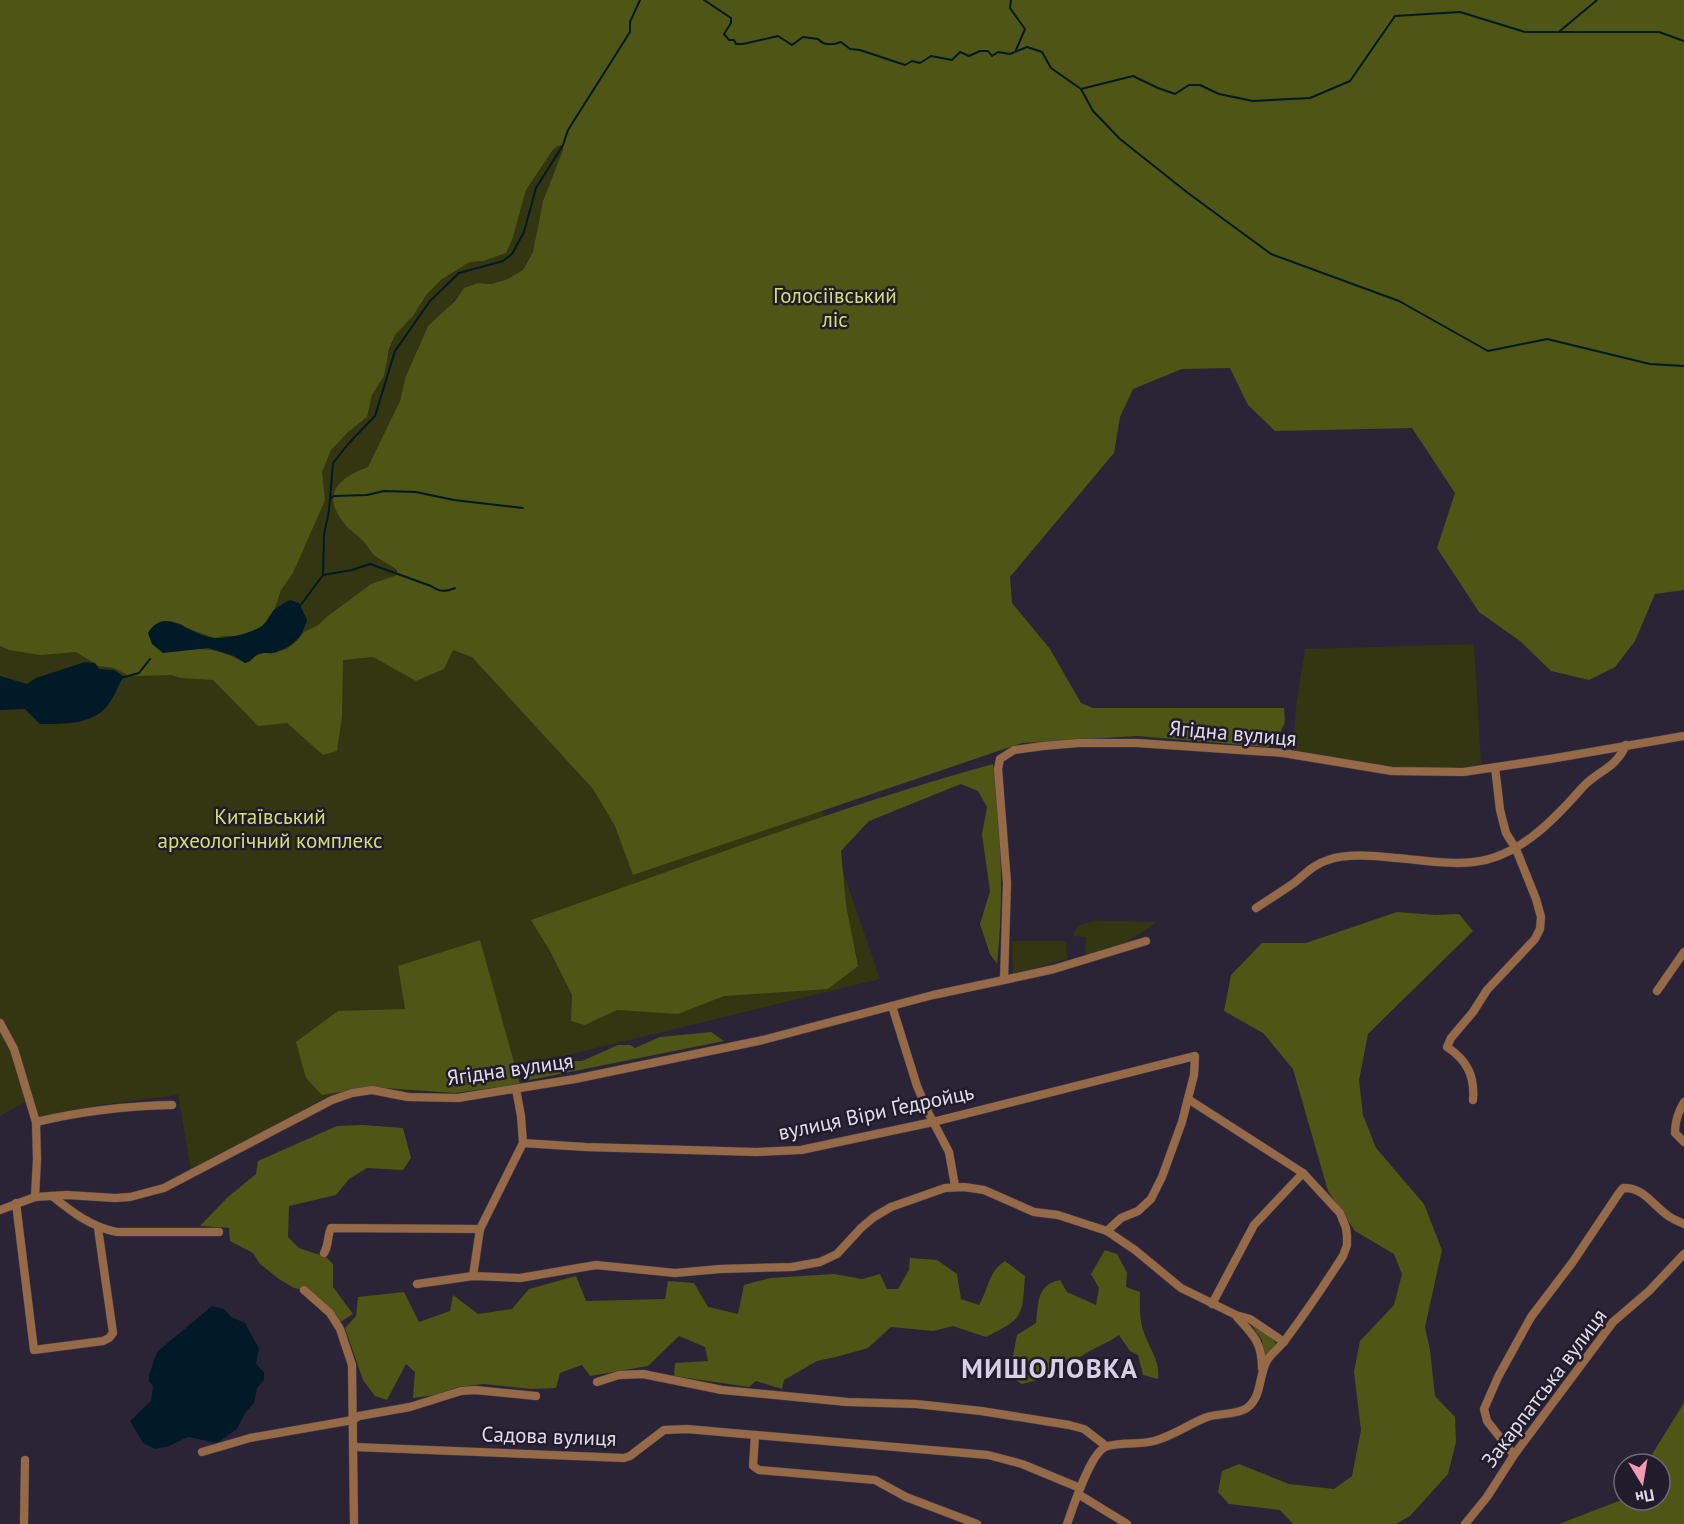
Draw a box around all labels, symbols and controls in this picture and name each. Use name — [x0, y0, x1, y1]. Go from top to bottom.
park label: Голосіївський ліс — [773, 282, 897, 333]
street label: Ягідна вулиця — [1168, 714, 1298, 752]
park label: Китаївський археологічний комплекс — [158, 803, 382, 854]
street label: Ягідна вулиця — [445, 1047, 575, 1091]
street label: вулиця Віри Ґедройць — [776, 1078, 977, 1146]
street label: Закарпатська вулиця — [1475, 1303, 1613, 1473]
district label: МИШОЛОВКА — [961, 1351, 1139, 1385]
street label: Садова вулиця — [481, 1420, 617, 1452]
north arrow — [1612, 1452, 1672, 1512]
text: Пн — [1634, 1485, 1656, 1508]

